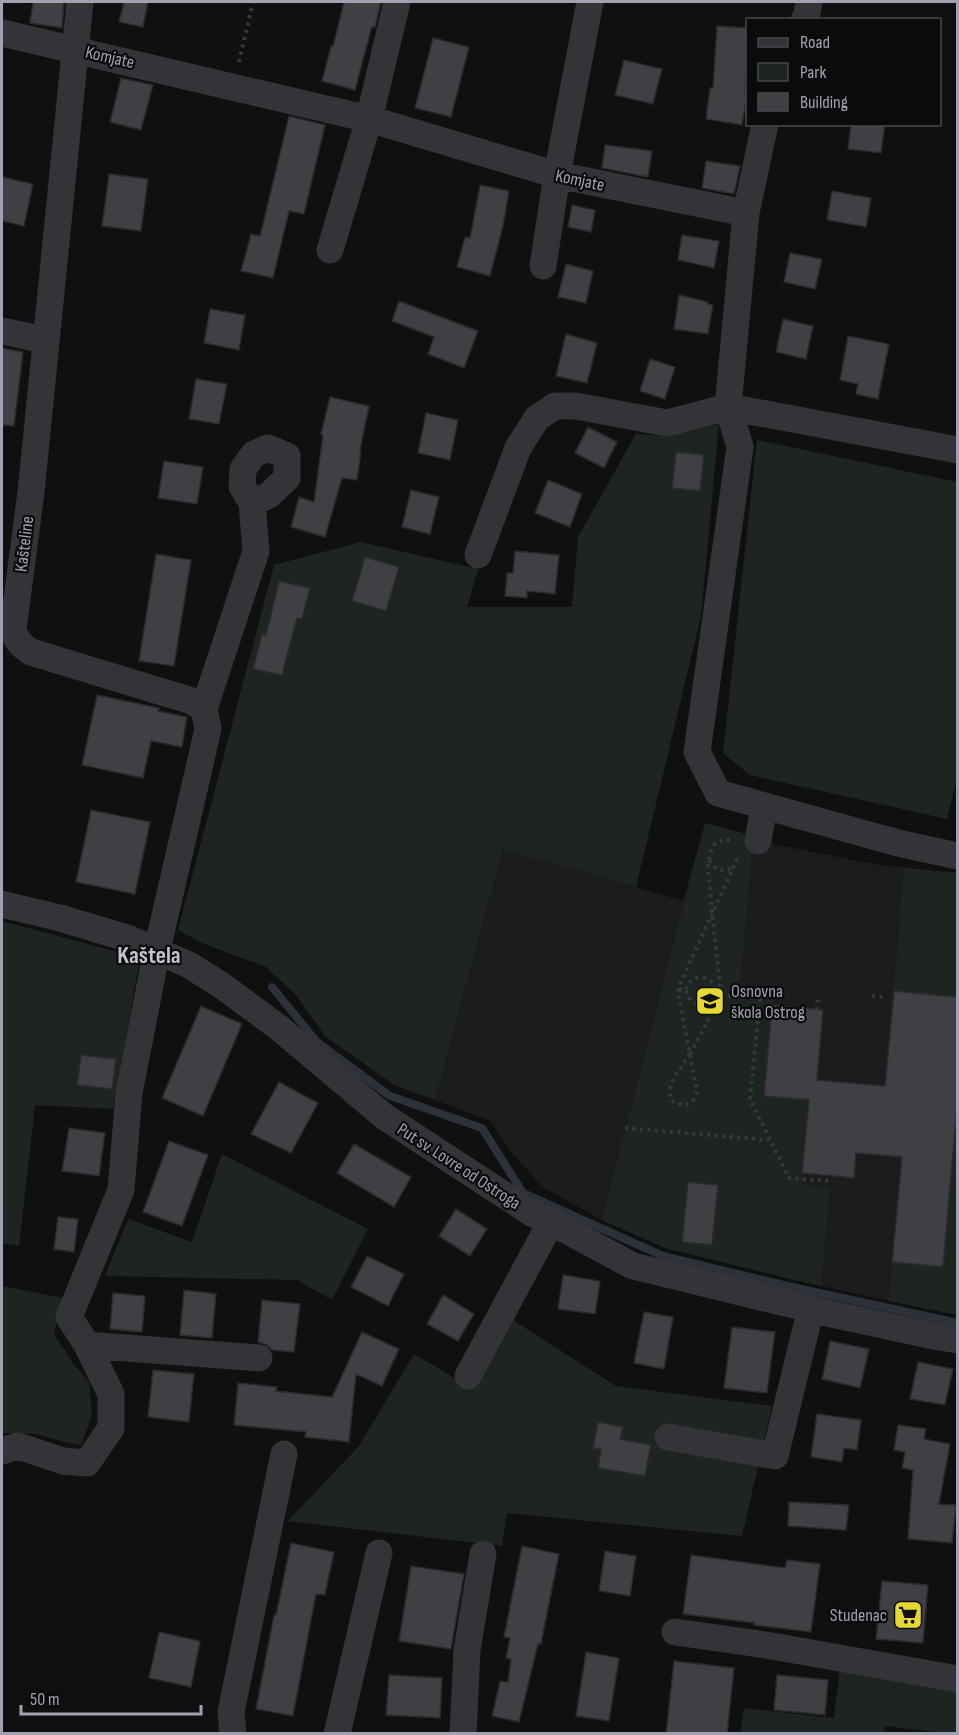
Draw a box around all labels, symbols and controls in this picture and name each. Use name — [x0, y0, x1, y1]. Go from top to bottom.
legend — [746, 18, 941, 126]
text: Road — [800, 32, 830, 53]
street label: Komjate — [83, 42, 136, 73]
text: Park — [800, 62, 826, 83]
text: Building — [800, 92, 848, 113]
street label: Komjate — [553, 165, 606, 196]
street label: Kašteline — [11, 515, 38, 573]
district label: Kaštela — [117, 941, 181, 970]
place label: Osnovna škola Ostrog — [731, 981, 805, 1023]
school or university icon: Osnovna škola Ostrog — [694, 985, 726, 1017]
street label: Put sv. Lovre od Ostroga — [393, 1119, 524, 1214]
supermarket icon: Studenac — [892, 1599, 924, 1631]
place label: Studenac — [830, 1605, 887, 1626]
scale bar — [21, 1678, 201, 1716]
text: 50 m — [30, 1689, 60, 1710]

